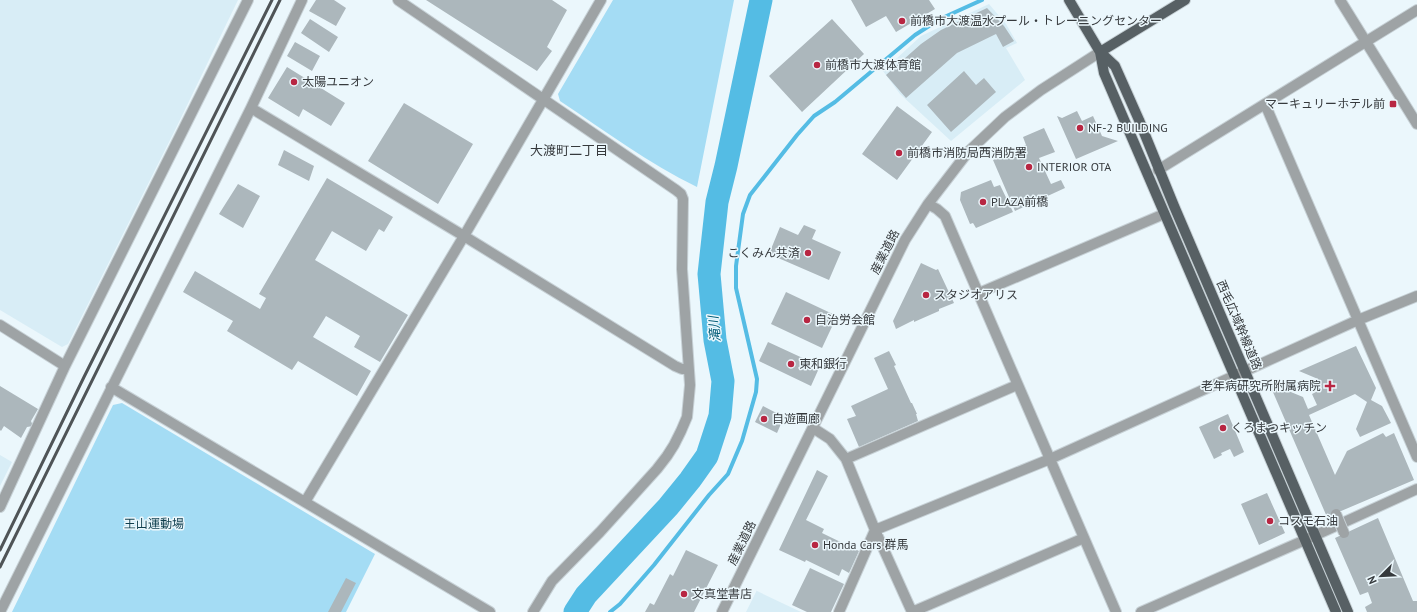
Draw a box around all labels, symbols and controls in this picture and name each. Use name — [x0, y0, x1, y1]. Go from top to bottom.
place label: 前橋市大渡温水プール・トレーニングセンター — [910, 13, 1162, 28]
marker: 前橋市大渡温水プール・トレーニングセンター — [897, 16, 907, 26]
place label: 前橋市大渡体育館 — [825, 57, 921, 72]
marker: 前橋市大渡体育館 — [812, 60, 822, 70]
place label: 太陽ユニオン — [302, 74, 374, 89]
marker: 太陽ユニオン — [289, 77, 299, 87]
place label: マーキュリーホテル前 — [1265, 96, 1385, 111]
marker: マーキュリーホテル前 — [1388, 99, 1398, 109]
place label: NF-2 BUILDING — [1088, 120, 1168, 135]
marker: NF-2 BUILDING — [1075, 123, 1085, 133]
district label: 大渡町二丁目 — [530, 142, 608, 159]
place label: 前橋市消防局西消防署 — [907, 145, 1027, 160]
marker: 前橋市消防局西消防署 — [894, 148, 904, 158]
place label: INTERIOR OTA — [1037, 159, 1111, 174]
marker: INTERIOR OTA — [1024, 162, 1034, 172]
place label: PLAZA前橋 — [991, 194, 1048, 209]
marker: PLAZA前橋 — [978, 197, 988, 207]
street label: 産業道路 — [867, 227, 902, 277]
place label: こくみん共済 — [728, 245, 800, 260]
marker: こくみん共済 — [803, 248, 813, 258]
street label: 西毛広域幹線道路 — [1214, 278, 1265, 372]
place label: スタジオアリス — [934, 287, 1018, 302]
marker: スタジオアリス — [921, 290, 931, 300]
place label: 自治労会館 — [815, 312, 875, 327]
water label: 滝川 — [704, 313, 724, 343]
marker: 自治労会館 — [802, 315, 812, 325]
place label: 東和銀行 — [799, 356, 847, 371]
marker: 東和銀行 — [786, 359, 796, 369]
place label: 老年病研究所附属病院 — [1201, 378, 1321, 393]
marker: 老年病研究所附属病院 — [1324, 380, 1336, 392]
place label: 自遊画廊 — [772, 411, 820, 426]
marker: 自遊画廊 — [759, 414, 769, 424]
place label: くろまつキッチン — [1231, 420, 1327, 435]
marker: くろまつキッチン — [1218, 423, 1228, 433]
place label: コスモ石油 — [1278, 513, 1338, 528]
park label: 王山運動場 — [124, 516, 184, 531]
marker: コスモ石油 — [1265, 516, 1275, 526]
street label: 産業道路 — [724, 518, 759, 568]
place label: Honda Cars 群馬 — [823, 537, 909, 552]
marker: Honda Cars 群馬 — [810, 540, 820, 550]
north arrow — [1361, 556, 1401, 596]
text: N — [1364, 574, 1380, 586]
place label: 文真堂書店 — [692, 586, 752, 601]
marker: 文真堂書店 — [679, 589, 689, 599]

